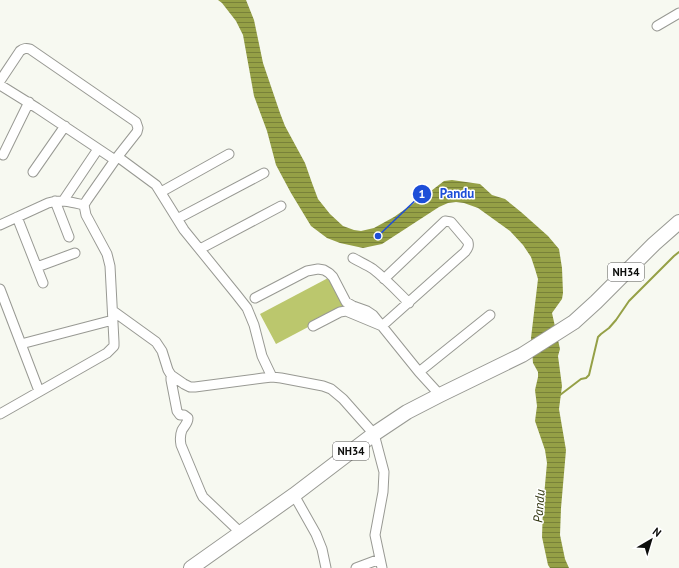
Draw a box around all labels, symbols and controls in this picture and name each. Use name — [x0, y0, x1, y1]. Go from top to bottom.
callout: Pandu — [412, 181, 483, 206]
text: Pandu — [440, 185, 474, 202]
text: 1 — [419, 186, 425, 201]
road number: NH34 — [608, 263, 644, 281]
road number: NH34 — [333, 442, 369, 460]
water label: Pandu — [529, 488, 549, 523]
north arrow — [631, 520, 671, 560]
text: N — [650, 524, 664, 540]

